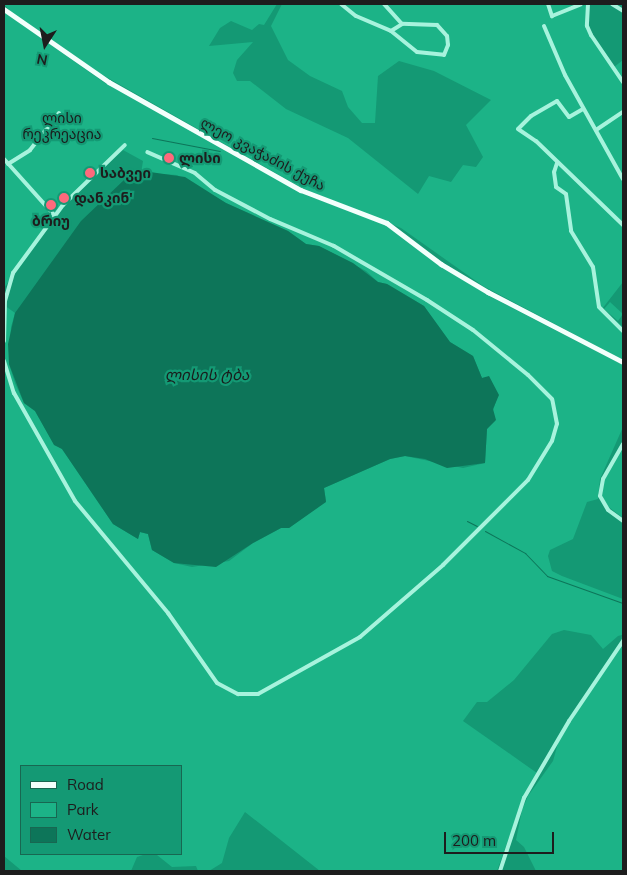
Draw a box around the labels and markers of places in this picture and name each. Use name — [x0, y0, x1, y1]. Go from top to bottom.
place label: ლისი — [179, 150, 221, 166]
marker: ლისი — [163, 152, 175, 164]
place label: საბვეი — [100, 165, 151, 181]
marker: საბვეი — [84, 167, 96, 179]
place label: დანკინ' — [74, 190, 133, 206]
marker: დანკინ' — [58, 192, 70, 204]
marker: ბრიუ — [45, 199, 57, 211]
place label: ბრიუ — [32, 213, 70, 229]

